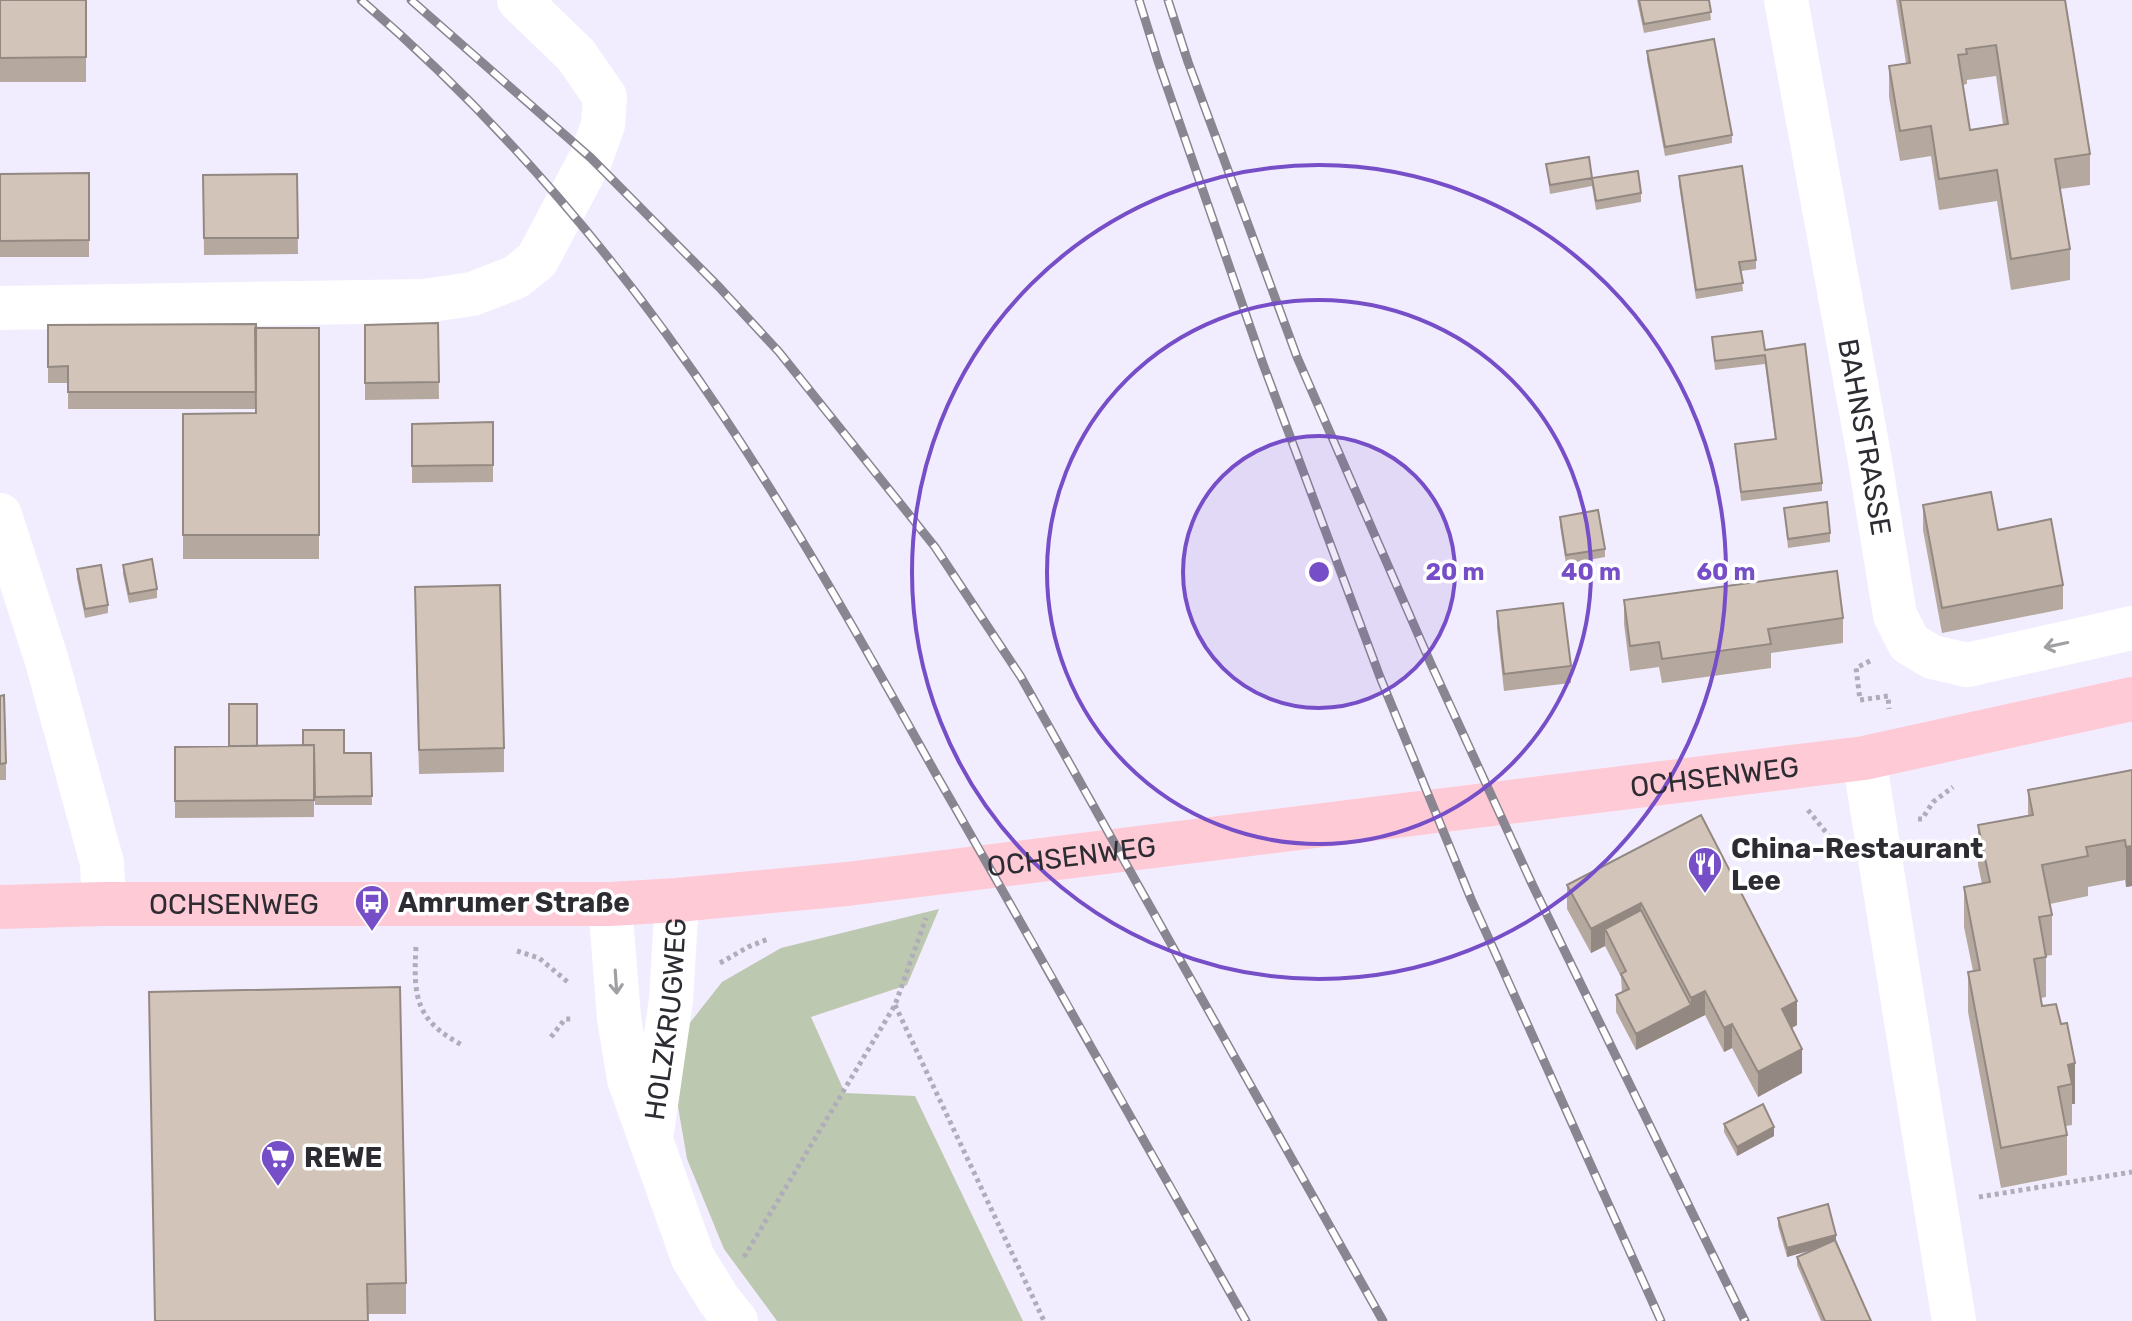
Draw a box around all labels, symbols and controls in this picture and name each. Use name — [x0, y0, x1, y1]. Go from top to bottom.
street label: BAHNSTRASSE — [1832, 336, 1898, 537]
centre of rings — [1305, 558, 1333, 586]
text: 20 m — [1425, 558, 1485, 586]
text: 40 m — [1561, 558, 1621, 586]
text: 60 m — [1696, 558, 1756, 586]
one-way arrow — [2044, 638, 2069, 653]
street label: OCHSENWEG — [1628, 750, 1801, 803]
street label: OCHSENWEG — [985, 829, 1158, 883]
place label: China-Restaurant Lee — [1731, 832, 1983, 897]
restaurant icon: China-Restaurant Lee — [1686, 845, 1724, 895]
bus stop icon: Amrumer Straße — [353, 883, 391, 933]
place label: Amrumer Straße — [398, 886, 630, 919]
street label: OCHSENWEG — [149, 888, 319, 921]
street label: HOLZKRUGWEG — [637, 917, 692, 1122]
one-way arrow — [609, 968, 624, 994]
supermarket icon: REWE — [259, 1138, 297, 1188]
place label: REWE — [304, 1141, 382, 1174]

